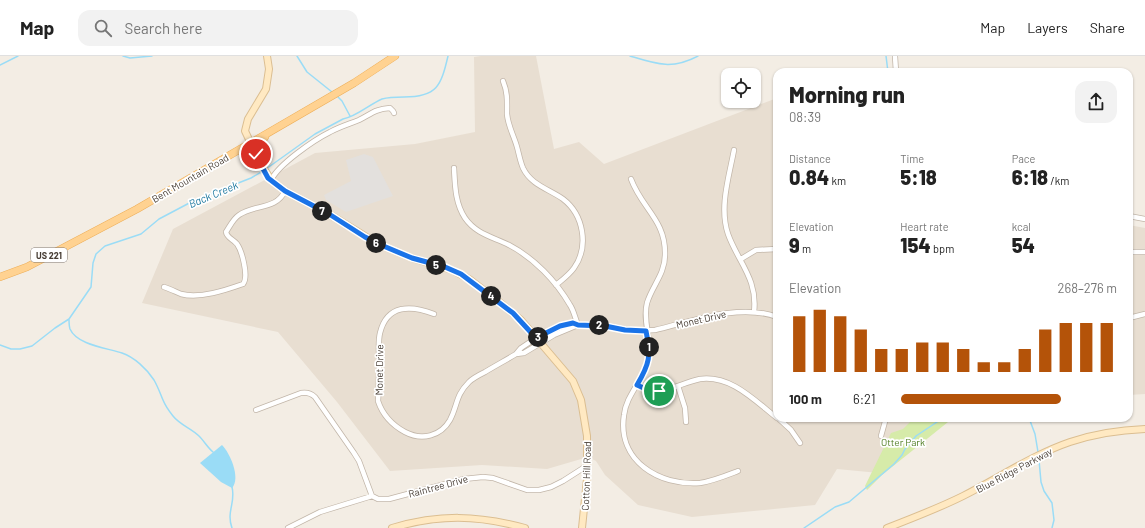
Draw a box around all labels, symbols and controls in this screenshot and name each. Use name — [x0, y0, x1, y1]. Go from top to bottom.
search box — [78, 10, 358, 46]
text: Map — [20, 16, 54, 39]
icon: search — [92, 17, 114, 39]
text: Search here — [124, 19, 202, 37]
text: Map — [980, 19, 1005, 36]
text: Layers — [1027, 19, 1068, 36]
text: Share — [1090, 19, 1125, 36]
map controls — [721, 68, 761, 108]
button: locate — [721, 68, 761, 108]
text: Morning run — [789, 81, 905, 107]
button: share — [1075, 81, 1117, 123]
text: 08:39 — [789, 109, 821, 125]
pin — [239, 137, 273, 171]
icon: check — [245, 143, 267, 165]
street label: Bent Mountain Road — [149, 151, 231, 205]
text: Distance — [789, 152, 831, 165]
text: Time — [900, 152, 924, 165]
text: Pace — [1012, 152, 1035, 165]
text: 0.84 — [789, 165, 829, 189]
text: 5:18 — [900, 165, 937, 189]
text: 6:18 — [1012, 165, 1048, 189]
text: km — [829, 174, 846, 187]
text: /km — [1048, 174, 1069, 187]
water label: Back Creek — [186, 178, 240, 210]
pin: 7 — [312, 201, 332, 221]
text: 7 — [319, 204, 325, 217]
text: Elevation — [789, 220, 833, 233]
text: Heart rate — [900, 220, 949, 233]
text: kcal — [1012, 220, 1031, 233]
pin: 6 — [366, 233, 386, 253]
text: 9 — [789, 233, 800, 257]
text: 154 — [900, 233, 931, 257]
text: 54 — [1012, 233, 1035, 257]
text: 6 — [373, 236, 379, 249]
text: m — [800, 242, 811, 255]
text: bpm — [931, 242, 954, 255]
road number: US 221 — [31, 248, 67, 262]
pin: 5 — [426, 255, 446, 275]
text: 5 — [433, 258, 439, 271]
text: Elevation — [789, 280, 841, 296]
text: 268–276 m — [1058, 280, 1117, 296]
pin: 4 — [481, 286, 501, 306]
text: 4 — [488, 289, 494, 302]
street label: Monet Drive — [675, 307, 727, 331]
pin: 2 — [589, 315, 609, 335]
text: 2 — [596, 318, 602, 331]
pin: 3 — [528, 327, 548, 347]
text: 3 — [535, 330, 541, 343]
pin: 1 — [639, 337, 659, 357]
text: 1 — [647, 340, 651, 353]
street label: Monet Drive — [373, 344, 385, 396]
pin — [642, 374, 676, 408]
icon: arrive — [648, 380, 670, 402]
text: 100 m — [789, 391, 822, 407]
text: 6:21 — [853, 391, 875, 407]
park label: Otter Park — [881, 436, 925, 448]
street label: Cotton Hill Road — [579, 441, 593, 511]
street label: Blue Ridge Parkway — [974, 445, 1054, 495]
street label: Raintree Drive — [407, 472, 469, 500]

